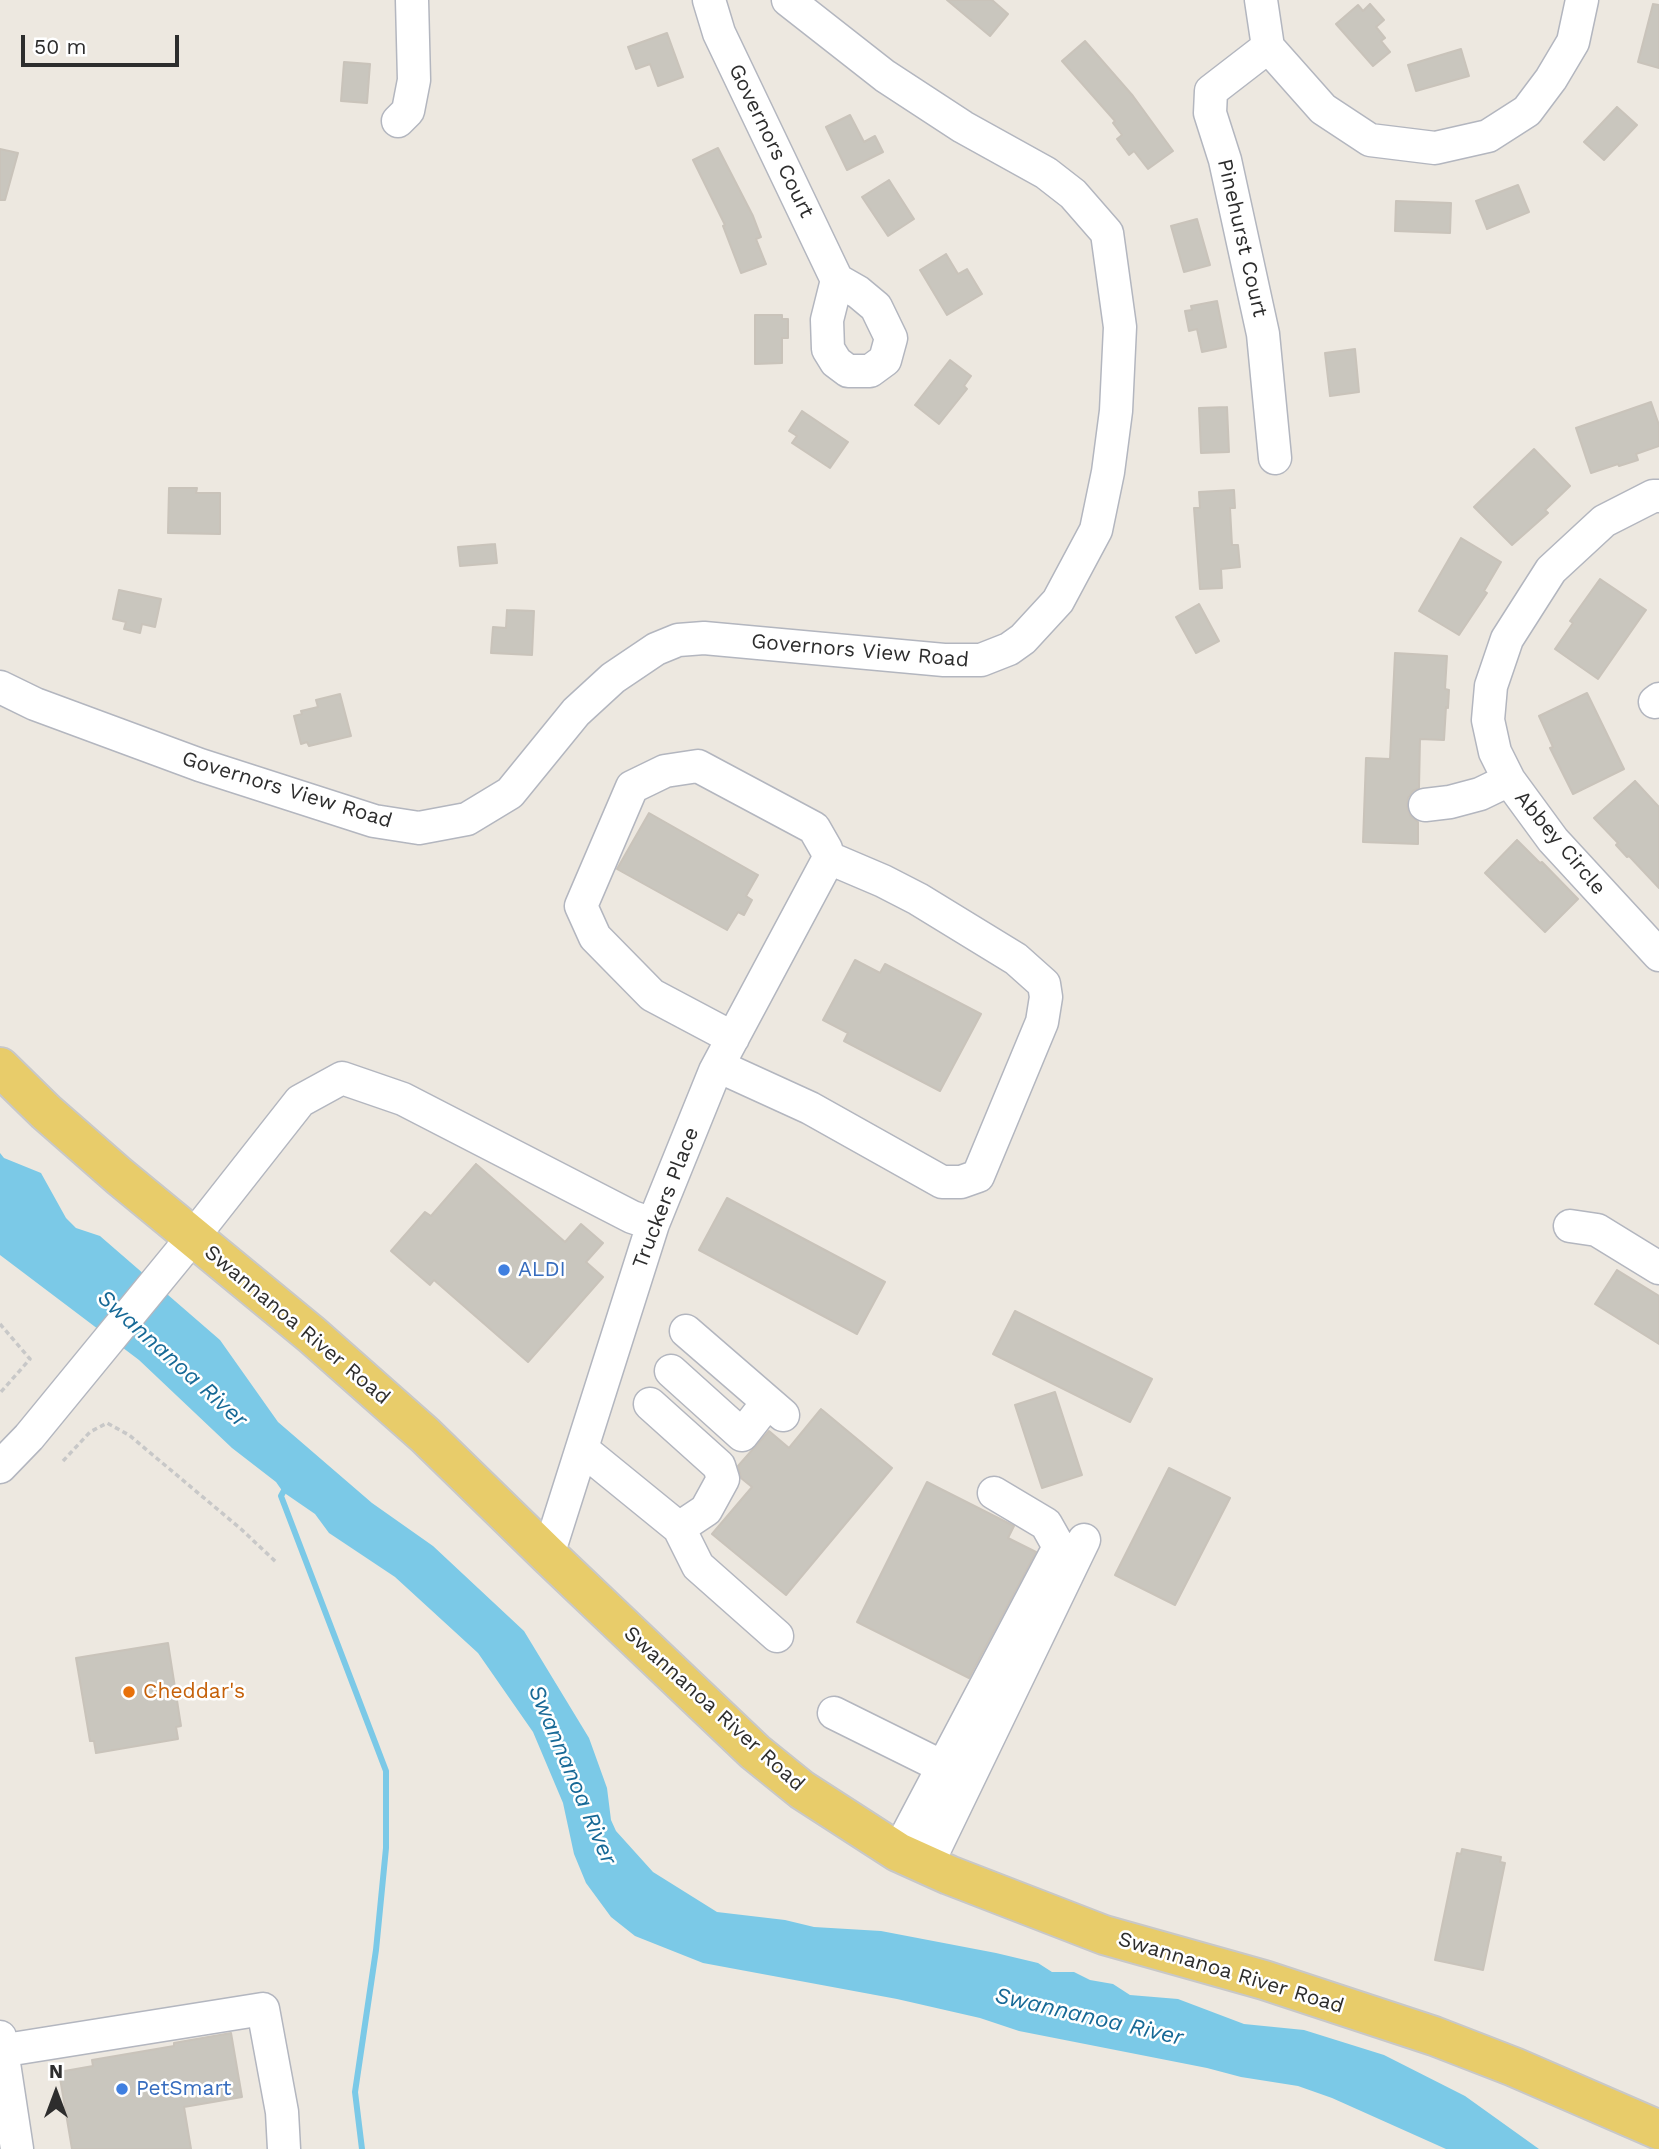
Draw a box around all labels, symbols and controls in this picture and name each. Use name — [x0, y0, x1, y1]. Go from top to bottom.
scale bar — [24, 21, 182, 65]
text: 50 m — [34, 34, 86, 59]
street label: Governors Court — [723, 60, 819, 222]
street label: Pinehurst Court — [1212, 157, 1272, 319]
street label: Governors View Road — [750, 629, 970, 673]
street label: Governors View Road — [179, 746, 395, 834]
street label: Abbey Circle — [1509, 786, 1611, 900]
street label: Truckers Place — [627, 1124, 705, 1272]
street label: Swannanoa River Road — [199, 1240, 395, 1410]
place label: ALDI — [518, 1257, 566, 1283]
marker: ALDI — [496, 1262, 512, 1278]
water label: Swannanoa River — [91, 1284, 253, 1434]
street label: Swannanoa River Road — [618, 1621, 810, 1797]
place label: Cheddar's — [143, 1679, 245, 1705]
water label: Swannanoa River — [522, 1681, 622, 1869]
marker: Cheddar's — [121, 1684, 137, 1700]
street label: Swannanoa River Road — [1115, 1927, 1347, 2019]
water label: Swannanoa River — [992, 1982, 1186, 2052]
north arrow — [21, 2058, 91, 2128]
text: N — [49, 2060, 63, 2083]
place label: PetSmart — [136, 2076, 231, 2102]
marker: PetSmart — [114, 2081, 130, 2097]

